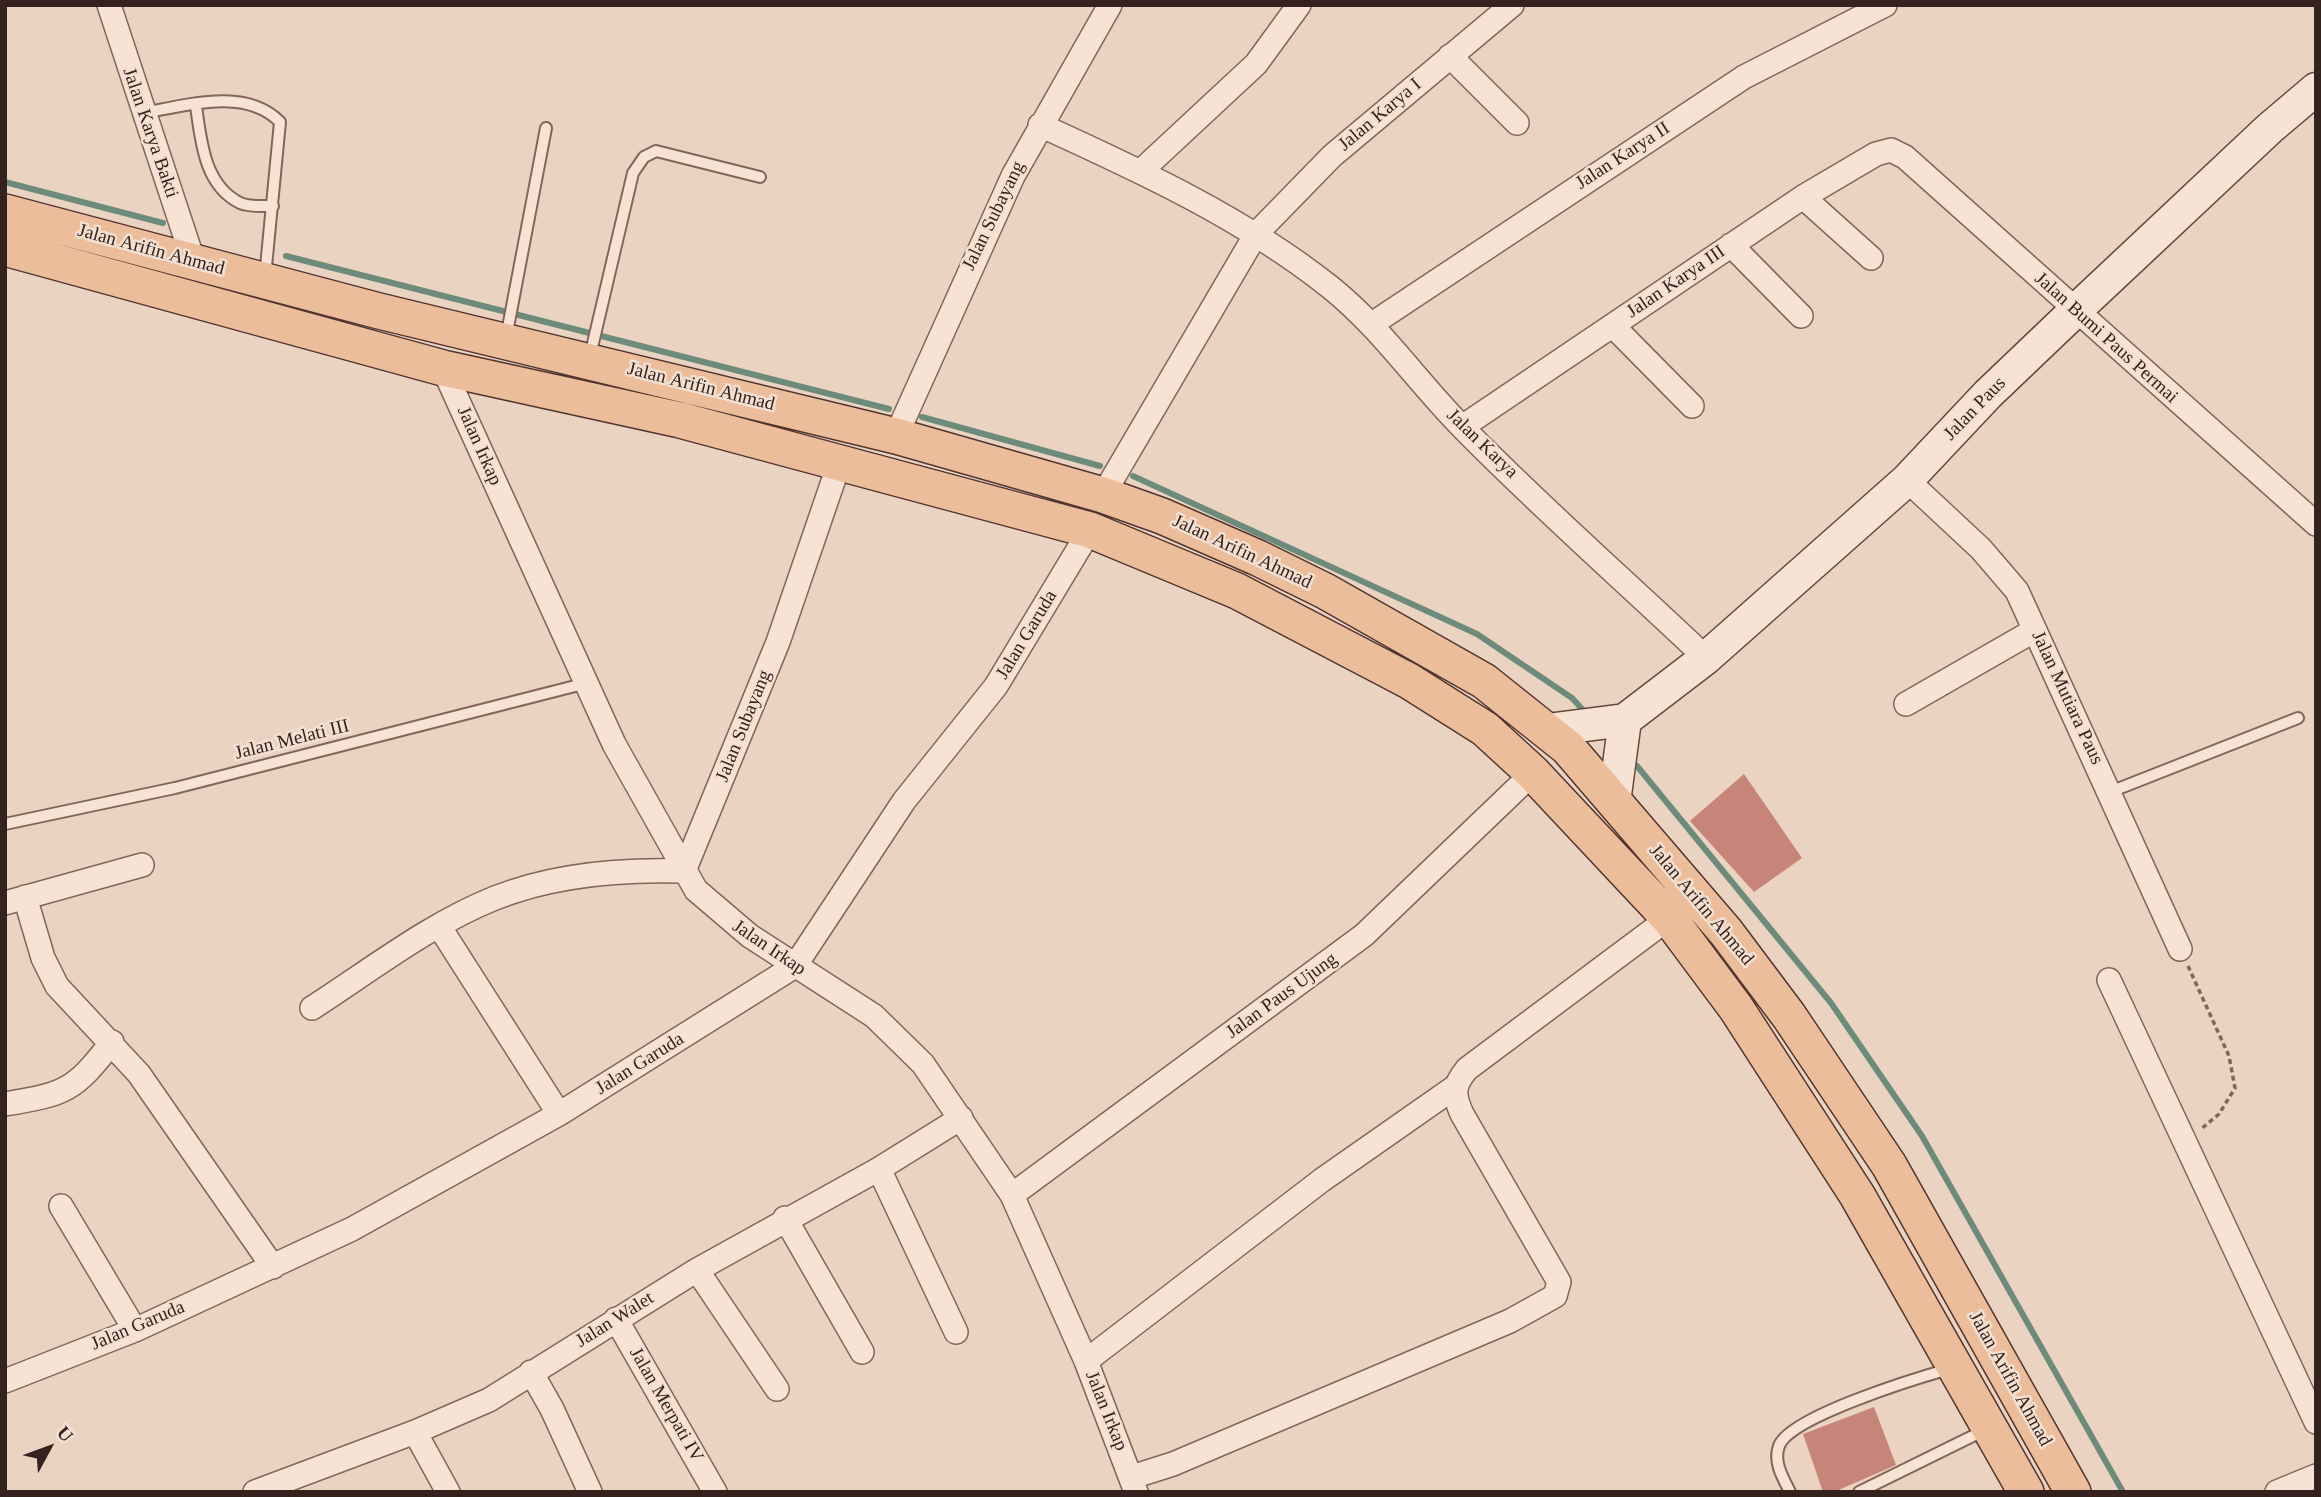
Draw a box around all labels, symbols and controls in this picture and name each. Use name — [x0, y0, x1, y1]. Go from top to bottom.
street label: Jalan Karya Bakti — [117, 65, 183, 201]
street label: Jalan Karya I — [1334, 74, 1426, 156]
street label: Jalan Karya II — [1572, 117, 1674, 195]
street label: Jalan Subayang — [958, 158, 1030, 274]
street label: Jalan Arifin Ahmad — [75, 219, 227, 281]
street label: Jalan Karya III — [1622, 241, 1730, 323]
street label: Jalan Bumi Paus Permai — [2030, 268, 2182, 408]
street label: Jalan Arifin Ahmad — [625, 358, 777, 416]
street label: Jalan Paus — [1939, 372, 2011, 446]
street label: Jalan Irkap — [452, 403, 506, 489]
street label: Jalan Karya — [1442, 404, 1522, 484]
street label: Jalan Arifin Ahmad — [1169, 510, 1315, 594]
street label: Jalan Garuda — [992, 586, 1062, 684]
street label: Jalan Mutiara Paus — [2026, 628, 2108, 768]
street label: Jalan Subayang — [711, 667, 777, 785]
street label: Jalan Melati III — [232, 715, 352, 765]
street label: Jalan Arifin Ahmad — [1644, 840, 1758, 970]
street label: Jalan Irkap — [728, 915, 810, 981]
street label: Jalan Paus Ujung — [1222, 948, 1342, 1044]
street label: Jalan Garuda — [592, 1028, 688, 1100]
street label: Jalan Walet — [572, 1287, 658, 1353]
street label: Jalan Garuda — [88, 1296, 188, 1356]
street label: Jalan Arifin Ahmad — [1963, 1307, 2057, 1451]
street label: Jalan Merpati IV — [624, 1344, 708, 1466]
street label: Jalan Irkap — [1080, 1368, 1132, 1454]
north arrow — [14, 1413, 84, 1483]
text: U — [53, 1422, 78, 1446]

